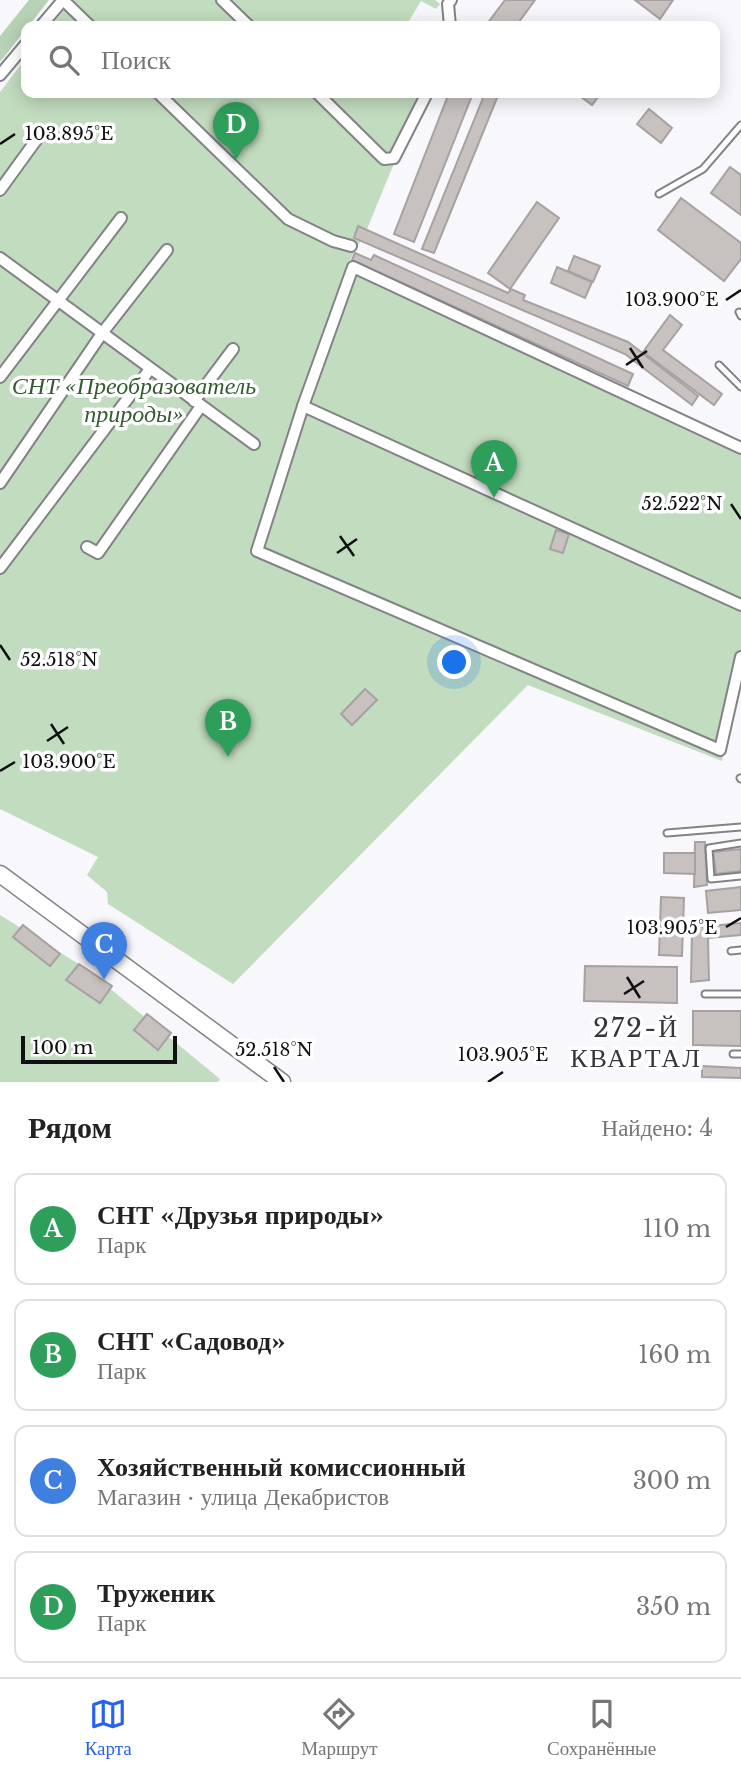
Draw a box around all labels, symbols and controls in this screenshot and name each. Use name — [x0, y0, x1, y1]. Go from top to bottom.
search box — [21, 21, 720, 98]
icon: search — [45, 41, 83, 79]
text: Поиск — [101, 44, 171, 76]
pin: D — [213, 102, 259, 160]
text: 103.895°E — [25, 123, 113, 145]
text: 103.900°E — [625, 289, 719, 311]
park label: СНТ «Преобразователь природы» — [12, 371, 256, 428]
pin: A — [471, 440, 517, 498]
text: 52.522°N — [642, 493, 722, 515]
your location — [437, 645, 471, 679]
text: 52.518°N — [20, 649, 98, 671]
pin: B — [205, 699, 251, 757]
text: 103.900°E — [22, 751, 116, 773]
text: 103.905°E — [627, 917, 717, 939]
pin: C — [81, 922, 127, 980]
district label: 272-Й КВАРТАЛ — [570, 1012, 702, 1074]
scale bar — [21, 1033, 177, 1065]
text: 100 m — [32, 1036, 93, 1059]
text: 52.518°N — [235, 1039, 313, 1061]
text: 103.905°E — [458, 1044, 548, 1066]
text: Рядом — [28, 1109, 112, 1146]
text: Найдено: 4 — [602, 1114, 713, 1142]
text: СНТ «Друзья природы» — [97, 1199, 384, 1231]
text: A — [44, 1215, 62, 1243]
text: 110 m — [643, 1215, 711, 1243]
text: Парк — [97, 1231, 147, 1259]
text: СНТ «Садовод» — [97, 1325, 286, 1357]
text: B — [44, 1341, 62, 1369]
text: 160 m — [638, 1341, 711, 1369]
text: Парк — [97, 1357, 147, 1385]
text: Хозяйственный комиссионный — [97, 1451, 466, 1483]
text: C — [44, 1467, 62, 1495]
text: 300 m — [633, 1467, 711, 1495]
text: Магазин · улица Декабристов — [97, 1483, 389, 1511]
text: Труженик — [97, 1577, 215, 1609]
text: D — [42, 1593, 64, 1621]
text: 350 m — [636, 1593, 711, 1621]
text: Парк — [97, 1609, 147, 1637]
tab: Карта — [85, 1695, 132, 1760]
tab: Маршрут — [301, 1695, 378, 1760]
tab: Сохранённые — [547, 1695, 656, 1760]

